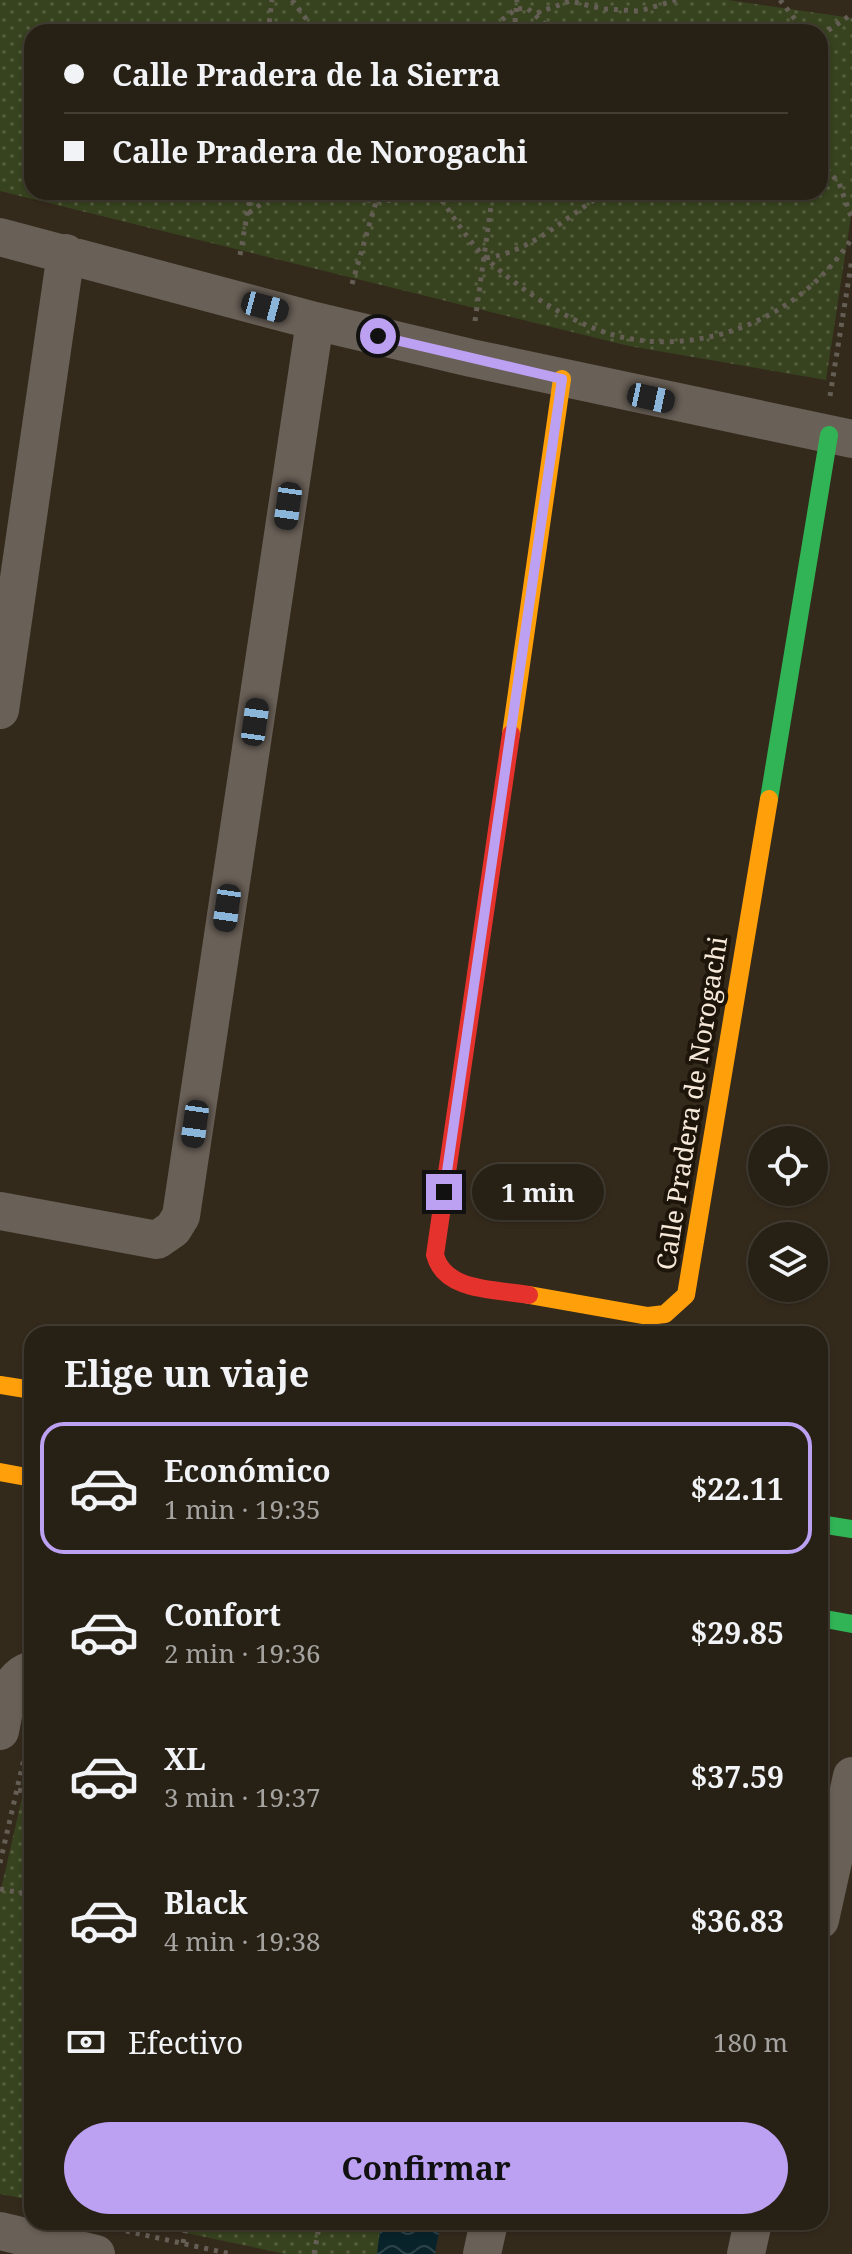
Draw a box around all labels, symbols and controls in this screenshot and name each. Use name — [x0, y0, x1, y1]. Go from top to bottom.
text: Calle Pradera de la Sierra — [112, 54, 501, 95]
text: Calle Pradera de Norogachi — [112, 131, 528, 172]
car — [239, 289, 291, 325]
route start — [360, 318, 396, 354]
car — [625, 381, 677, 415]
car — [273, 481, 303, 531]
car — [240, 697, 270, 747]
car — [212, 883, 242, 933]
street label: Calle Pradera de Norogachi — [647, 934, 735, 1272]
car — [180, 1099, 210, 1149]
map controls — [748, 1126, 828, 1302]
button: locate — [748, 1126, 828, 1206]
callout: 1 min — [472, 1164, 604, 1220]
route end — [426, 1174, 462, 1210]
text: 1 min — [501, 1174, 575, 1210]
button: layers — [748, 1222, 828, 1302]
text: Elige un viaje — [64, 1349, 309, 1398]
text: Económico — [164, 1450, 331, 1491]
icon: car — [68, 1452, 140, 1524]
text: $22.11 — [690, 1468, 784, 1509]
text: 1 min · 19:35 — [164, 1491, 321, 1527]
text: Confort — [164, 1594, 281, 1635]
icon: car — [68, 1596, 140, 1668]
text: $29.85 — [690, 1612, 784, 1653]
text: 2 min · 19:36 — [164, 1635, 321, 1671]
text: XL — [164, 1738, 206, 1779]
icon: car — [68, 1740, 140, 1812]
text: $37.59 — [690, 1756, 784, 1797]
text: 3 min · 19:37 — [164, 1779, 321, 1815]
text: Black — [164, 1882, 248, 1923]
icon: car — [68, 1884, 140, 1956]
text: $36.83 — [690, 1900, 784, 1941]
text: 4 min · 19:38 — [164, 1923, 321, 1959]
icon: cash — [64, 2020, 108, 2064]
text: Efectivo — [128, 2022, 243, 2063]
text: 180 m — [713, 2024, 788, 2060]
button: Confirmar — [64, 2122, 788, 2214]

